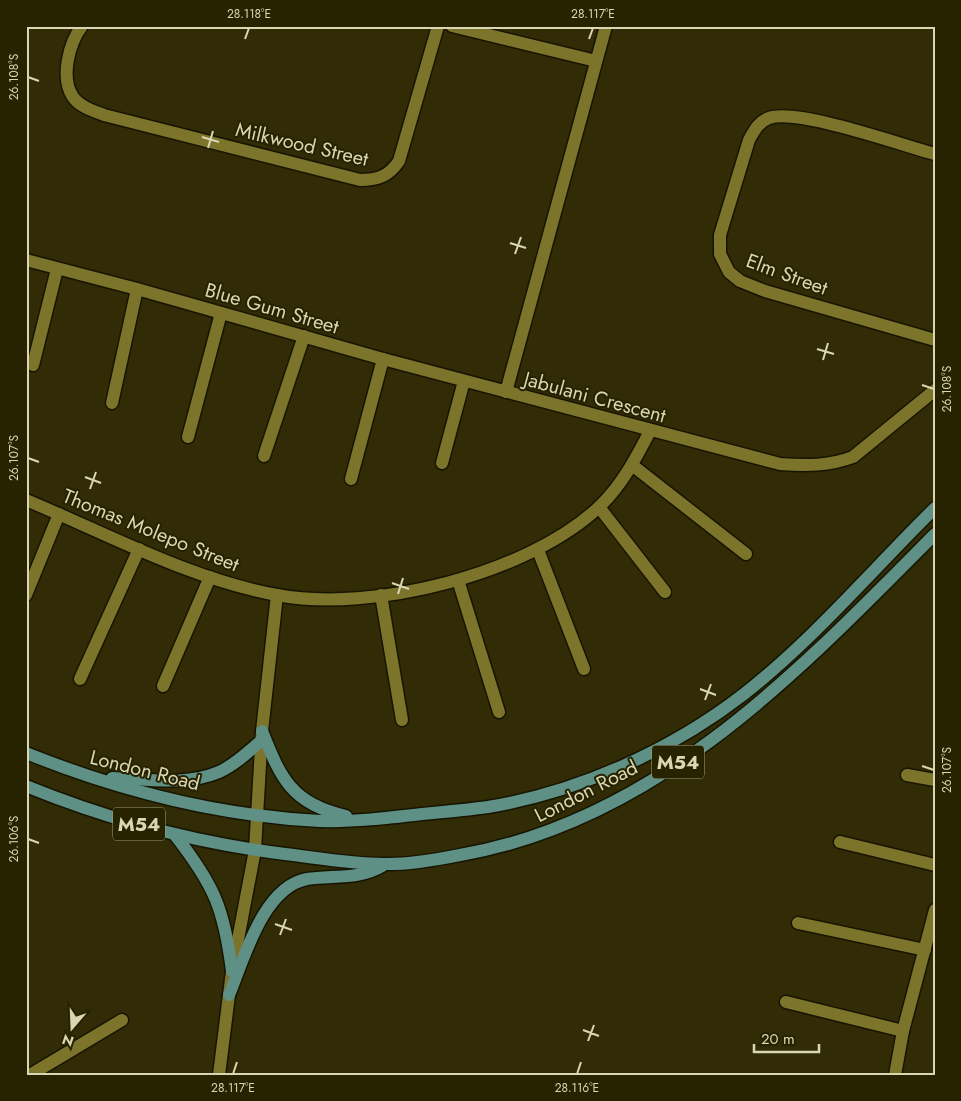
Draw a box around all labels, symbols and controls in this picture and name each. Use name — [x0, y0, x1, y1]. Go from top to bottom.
text: 28.118°E — [227, 5, 271, 23]
text: 28.117°E — [571, 5, 615, 23]
text: 26.108°S — [5, 53, 23, 100]
street label: Milkwood Street — [233, 115, 371, 174]
street label: Elm Street — [742, 246, 832, 303]
street label: Blue Gum Street — [202, 276, 342, 341]
street label: Jabulani Crescent — [518, 364, 669, 430]
text: 26.108°S — [938, 365, 956, 412]
text: 26.107°S — [5, 435, 23, 481]
street label: Thomas Molepo Street — [58, 482, 244, 579]
street label: London Road — [87, 743, 203, 798]
road number: M54 — [652, 746, 704, 779]
text: 26.107°S — [938, 747, 956, 793]
street label: London Road — [530, 753, 643, 830]
road number: M54 — [113, 808, 165, 841]
text: 26.106°S — [5, 815, 23, 862]
north arrow — [48, 1004, 98, 1054]
scale bar — [754, 1021, 818, 1053]
text: 20 m — [761, 1028, 795, 1050]
text: N — [59, 1029, 76, 1052]
text: 28.117°E — [211, 1079, 255, 1097]
text: 28.116°E — [555, 1079, 599, 1097]

